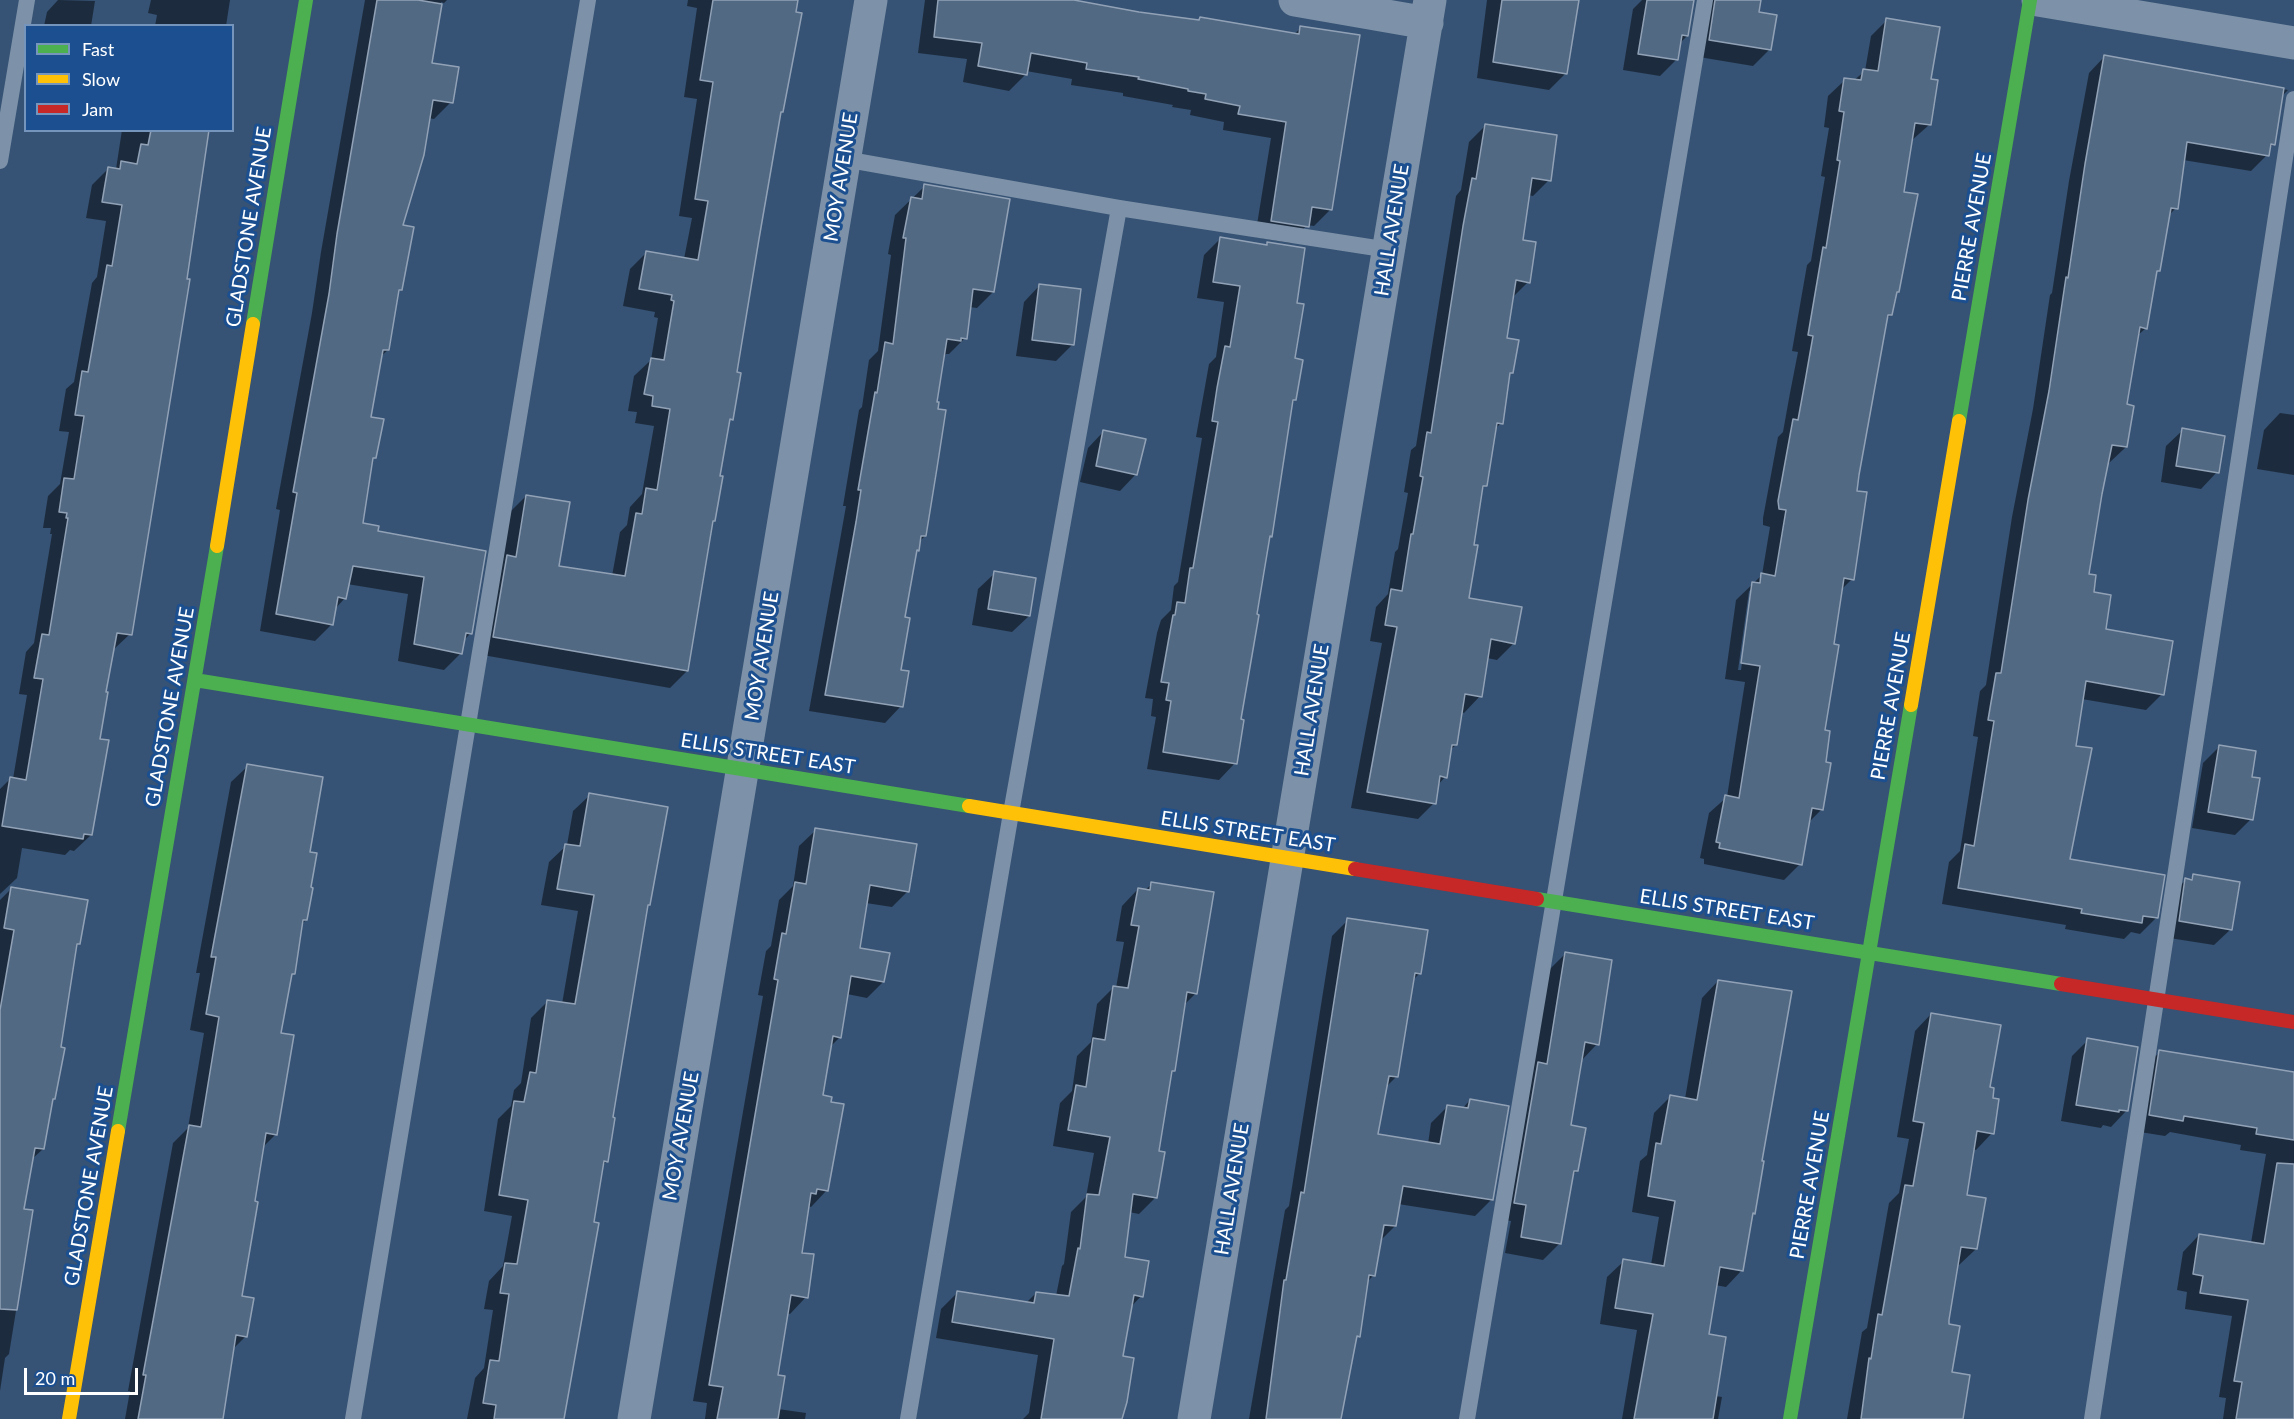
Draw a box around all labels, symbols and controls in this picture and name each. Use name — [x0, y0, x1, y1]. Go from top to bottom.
legend — [24, 24, 234, 132]
text: Fast — [82, 38, 114, 60]
text: Slow — [82, 68, 120, 90]
text: Jam — [82, 98, 113, 120]
street label: MOY AVENUE — [819, 111, 863, 243]
street label: GLADSTONE AVENUE — [221, 125, 277, 329]
street label: PIERRE AVENUE — [1947, 151, 1997, 303]
street label: HALL AVENUE — [1370, 162, 1414, 298]
street label: MOY AVENUE — [740, 590, 784, 722]
street label: GLADSTONE AVENUE — [141, 605, 199, 809]
street label: PIERRE AVENUE — [1866, 630, 1916, 782]
street label: HALL AVENUE — [1290, 642, 1334, 778]
street label: ELLIS STREET EAST — [679, 728, 857, 780]
street label: ELLIS STREET EAST — [1159, 806, 1337, 858]
street label: ELLIS STREET EAST — [1638, 884, 1816, 936]
street label: MOY AVENUE — [658, 1070, 704, 1202]
street label: GLADSTONE AVENUE — [60, 1084, 118, 1288]
street label: PIERRE AVENUE — [1785, 1109, 1835, 1261]
street label: HALL AVENUE — [1210, 1121, 1254, 1257]
scale bar — [27, 1356, 141, 1394]
text: 20 m — [35, 1367, 75, 1389]

